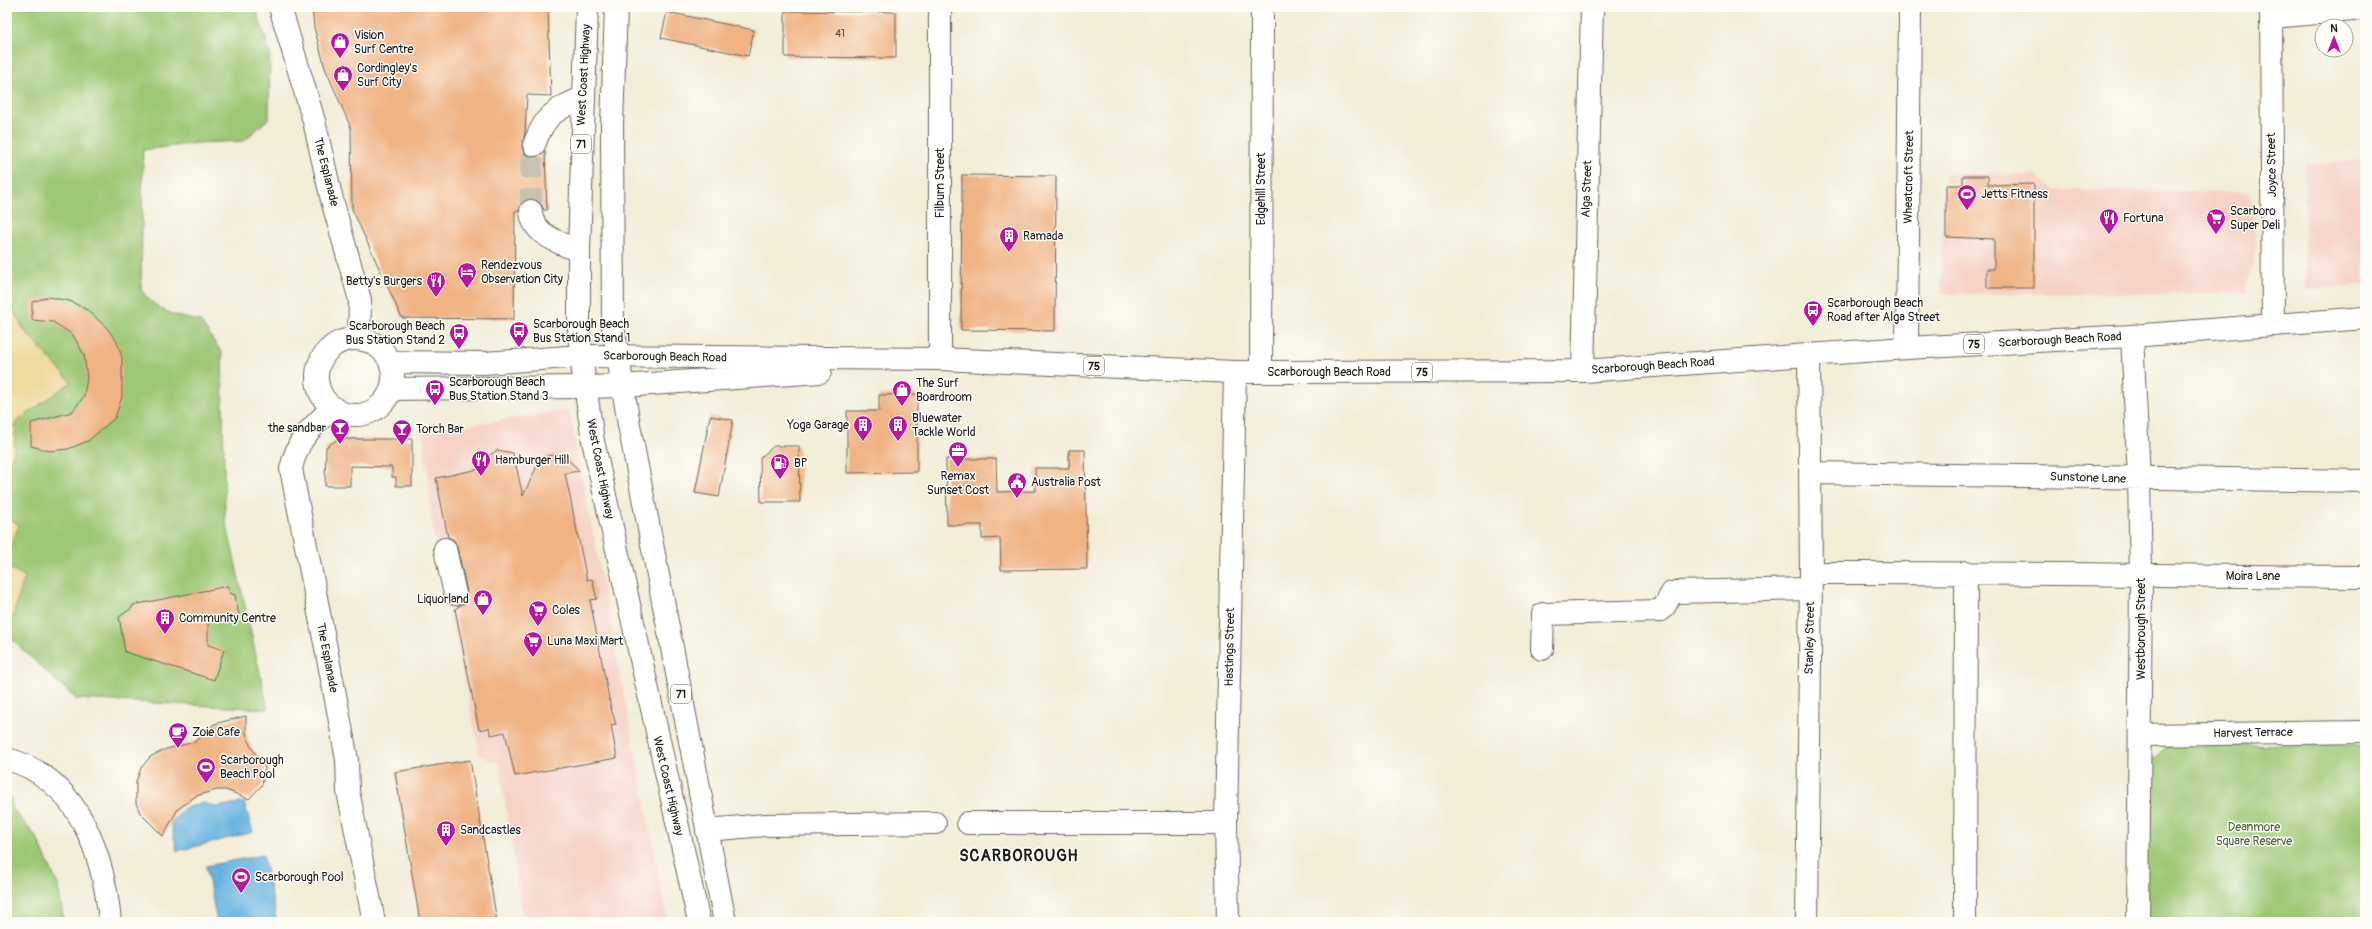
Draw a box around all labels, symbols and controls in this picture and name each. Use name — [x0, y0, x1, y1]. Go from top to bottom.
north arrow — [2314, 18, 2354, 58]
text: N — [2330, 22, 2338, 35]
street label: West Coast Highway — [574, 24, 594, 126]
place label: Vision Surf Centre — [354, 28, 413, 57]
house number: 41 — [835, 28, 845, 40]
shop icon: Vision Surf Centre — [329, 31, 351, 59]
place label: Cordingley's Surf City — [357, 61, 418, 90]
shop icon: Cordingley's Surf City — [332, 64, 354, 92]
street label: Wheatcroft Street — [1901, 130, 1917, 224]
street label: Joyce Street — [2264, 132, 2280, 197]
road number: 71 — [571, 135, 591, 153]
street label: The Esplanade — [310, 136, 342, 208]
street label: Filburn Street — [933, 148, 948, 218]
street label: Edgehill Street — [1254, 152, 1269, 225]
street label: Alga Street — [1579, 160, 1596, 218]
sports icon: Jetts Fitness — [1956, 183, 1978, 211]
place label: Jetts Fitness — [1981, 187, 2049, 202]
place label: Scarboro Super Deli — [2230, 204, 2280, 233]
restaurant icon: Fortuna — [2098, 207, 2120, 235]
supermarket icon: Scarboro Super Deli — [2205, 207, 2227, 235]
place label: Fortuna — [2123, 211, 2164, 226]
building icon: Ramada — [998, 225, 1020, 253]
place label: Ramada — [1023, 229, 1064, 244]
place label: Rendezvous Observation City — [481, 258, 563, 287]
hotel icon: Rendezvous Observation City — [456, 261, 478, 289]
restaurant icon: Betty's Burgers — [425, 270, 447, 298]
place label: Betty's Burgers — [346, 274, 423, 289]
place label: Scarborough Beach Road after Alga Street — [1827, 296, 1940, 325]
bus stop icon: Scarborough Beach Road after Alga Street — [1802, 299, 1824, 327]
place label: Scarborough Beach Bus Station Stand 1 — [533, 317, 631, 346]
place label: Scarborough Beach Bus Station Stand 2 — [345, 319, 445, 348]
bus stop icon: Scarborough Beach Bus Station Stand 1 — [508, 320, 530, 348]
bus stop icon: Scarborough Beach Bus Station Stand 2 — [448, 322, 470, 350]
street label: Scarborough Beach Road — [1998, 329, 2122, 351]
road number: 75 — [1964, 335, 1984, 353]
street label: Scarborough Beach Road — [603, 348, 727, 366]
street label: Scarborough Beach Road — [1591, 354, 1715, 378]
road number: 75 — [1084, 357, 1104, 375]
road number: 75 — [1412, 363, 1432, 381]
street label: Scarborough Beach Road — [1267, 365, 1391, 380]
place label: Scarborough Beach Bus Station Stand 3 — [449, 375, 549, 404]
place label: The Surf Boardroom — [916, 376, 972, 405]
bus stop icon: Scarborough Beach Bus Station Stand 3 — [424, 378, 446, 406]
shop icon: The Surf Boardroom — [891, 379, 913, 407]
place label: Bluewater Tackle World — [912, 411, 976, 440]
building icon: Yoga Garage — [852, 414, 874, 442]
building icon: Bluewater Tackle World — [887, 414, 909, 442]
bar icon: the sandbar — [329, 417, 351, 445]
bar icon: Torch Bar — [391, 418, 413, 446]
street label: West Coast Highway — [583, 418, 617, 520]
place label: Yoga Garage — [786, 418, 849, 433]
place label: the sandbar — [267, 421, 327, 436]
place label: Torch Bar — [416, 422, 465, 437]
office icon: Remax Sunset Cost — [947, 440, 969, 468]
restaurant icon: Hamburger Hill — [470, 449, 492, 477]
fuel station icon: BP — [769, 452, 791, 480]
place label: Hamburger Hill — [495, 453, 569, 468]
place label: BP — [794, 456, 808, 471]
place label: Remax Sunset Cost — [927, 469, 989, 498]
street label: Sunstone Lane — [2050, 469, 2126, 487]
public building icon: Australia Post — [1006, 471, 1028, 499]
place label: Australia Post — [1031, 475, 1101, 490]
street label: Moira Lane — [2226, 569, 2280, 584]
street label: Westborough Street — [2134, 578, 2149, 680]
shop icon: Liquorland — [472, 588, 494, 616]
place label: Liquorland — [417, 592, 469, 607]
supermarket icon: Coles — [527, 599, 549, 627]
street label: Stanley Street — [1802, 601, 1818, 675]
place label: Coles — [552, 603, 581, 618]
building icon: Community Centre — [154, 607, 176, 635]
street label: Hastings Street — [1222, 607, 1238, 686]
place label: Community Centre — [179, 611, 276, 626]
street label: The Esplanade — [313, 622, 341, 694]
supermarket icon: Luna Maxi Mart — [522, 630, 544, 658]
place label: Luna Maxi Mart — [547, 634, 623, 649]
road number: 71 — [671, 685, 691, 703]
cafe icon: Zoie Cafe — [167, 721, 189, 749]
place label: Zoie Cafe — [192, 725, 240, 740]
street label: Harvest Terrace — [2213, 725, 2293, 741]
street label: West Coast Highway — [649, 735, 687, 837]
place label: Scarborough Beach Pool — [220, 753, 284, 782]
sports icon: Scarborough Beach Pool — [195, 756, 217, 784]
building icon: Sandcastles — [435, 819, 457, 847]
park label: Deanmore Square Reserve — [2216, 820, 2292, 849]
place label: Sandcastles — [460, 823, 522, 838]
district label: SCARBOROUGH — [959, 846, 1079, 866]
sports icon: Scarborough Pool — [230, 866, 252, 894]
place label: Scarborough Pool — [255, 870, 344, 885]

